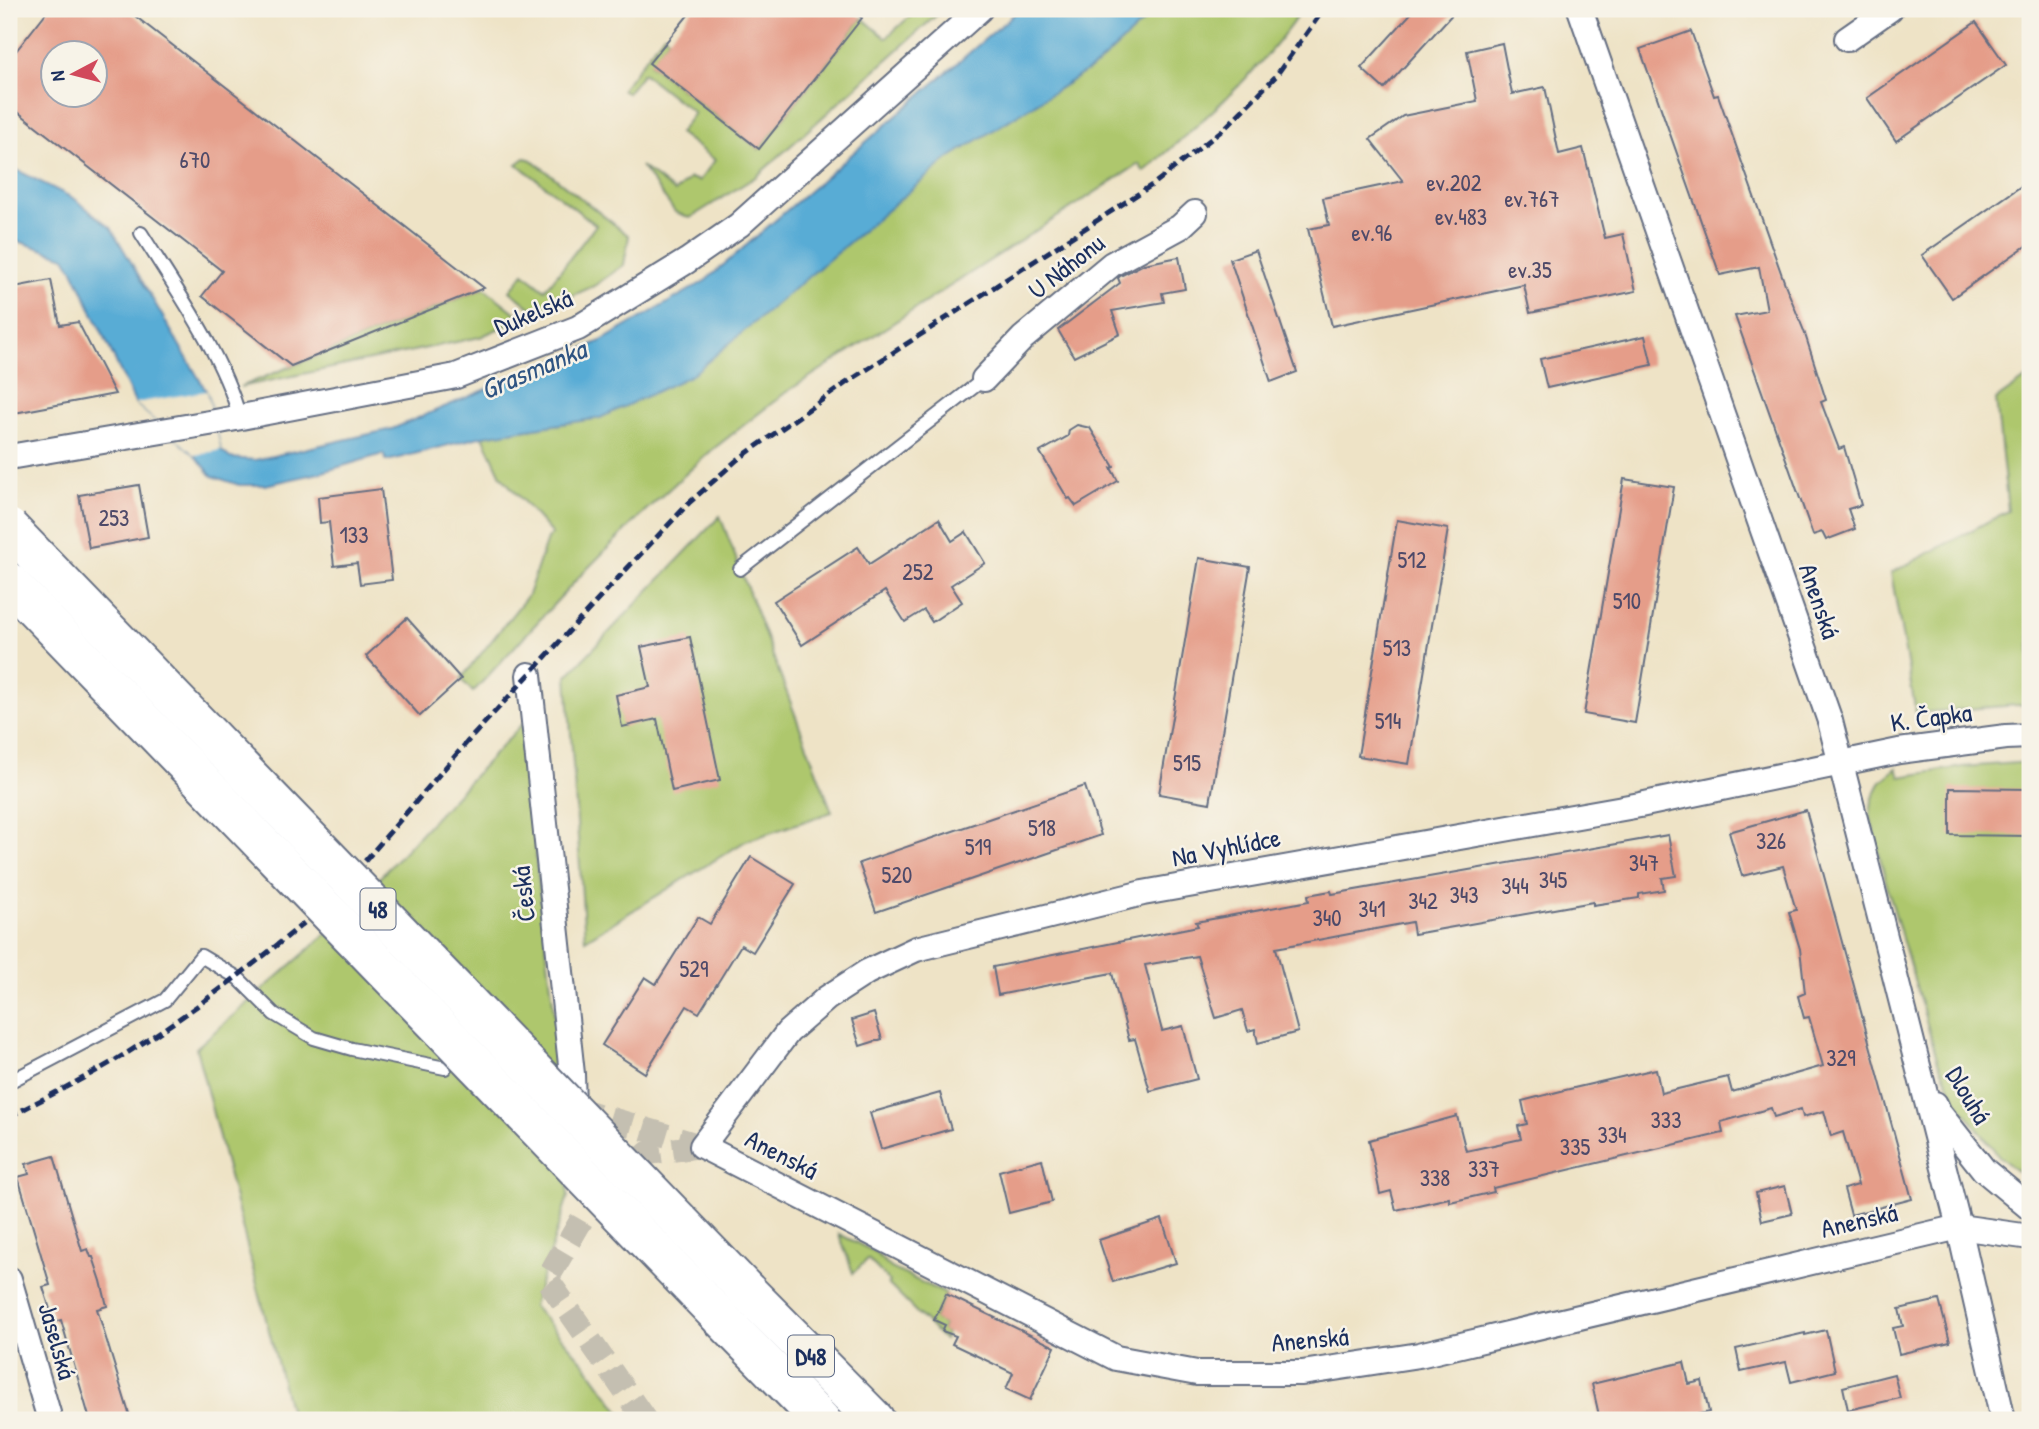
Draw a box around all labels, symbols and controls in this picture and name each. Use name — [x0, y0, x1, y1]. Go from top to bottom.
north arrow — [38, 38, 108, 108]
text: N — [44, 69, 71, 83]
house number: 670 — [180, 144, 210, 175]
house number: ev.202 — [1426, 167, 1482, 198]
house number: ev.767 — [1504, 183, 1560, 214]
house number: ev.483 — [1435, 201, 1487, 232]
house number: ev.96 — [1352, 217, 1392, 248]
street label: U Náhonu — [1021, 225, 1111, 307]
house number: ev.35 — [1508, 254, 1552, 285]
street label: Dukelská — [489, 280, 577, 344]
water label: Grasmanka — [474, 329, 594, 408]
house number: 253 — [99, 502, 129, 533]
house number: 133 — [340, 519, 368, 550]
house number: 512 — [1398, 544, 1427, 575]
house number: 252 — [902, 556, 934, 587]
street label: Anenská — [1791, 559, 1849, 643]
house number: 510 — [1613, 585, 1641, 616]
house number: 513 — [1383, 632, 1411, 663]
street label: K. Čapka — [1888, 694, 1974, 740]
house number: 514 — [1375, 705, 1401, 736]
house number: 515 — [1173, 747, 1201, 778]
house number: 518 — [1028, 812, 1056, 843]
street label: Na Vyhlídce — [1169, 819, 1283, 875]
house number: 326 — [1756, 825, 1786, 856]
house number: 519 — [965, 831, 991, 862]
house number: 347 — [1629, 847, 1659, 878]
house number: 520 — [882, 859, 912, 890]
house number: 345 — [1539, 864, 1568, 895]
street label: Česká — [503, 865, 543, 923]
house number: 344 — [1501, 870, 1529, 901]
house number: 343 — [1449, 879, 1479, 910]
house number: 342 — [1408, 885, 1438, 916]
road number: 48 — [360, 888, 396, 930]
house number: 341 — [1358, 893, 1386, 924]
house number: 340 — [1312, 902, 1342, 933]
house number: 529 — [680, 953, 708, 984]
house number: 329 — [1826, 1042, 1856, 1073]
street label: Dlouhá — [1938, 1060, 2000, 1130]
house number: 333 — [1651, 1104, 1681, 1135]
house number: 334 — [1597, 1119, 1627, 1150]
street label: Anenská — [740, 1121, 824, 1187]
house number: 335 — [1560, 1131, 1590, 1162]
house number: 337 — [1468, 1153, 1500, 1184]
house number: 338 — [1420, 1162, 1450, 1193]
street label: Anenská — [1817, 1194, 1901, 1246]
street label: Jaselská — [30, 1299, 86, 1383]
street label: Anenská — [1270, 1318, 1350, 1360]
road number: D48 — [788, 1336, 834, 1376]

